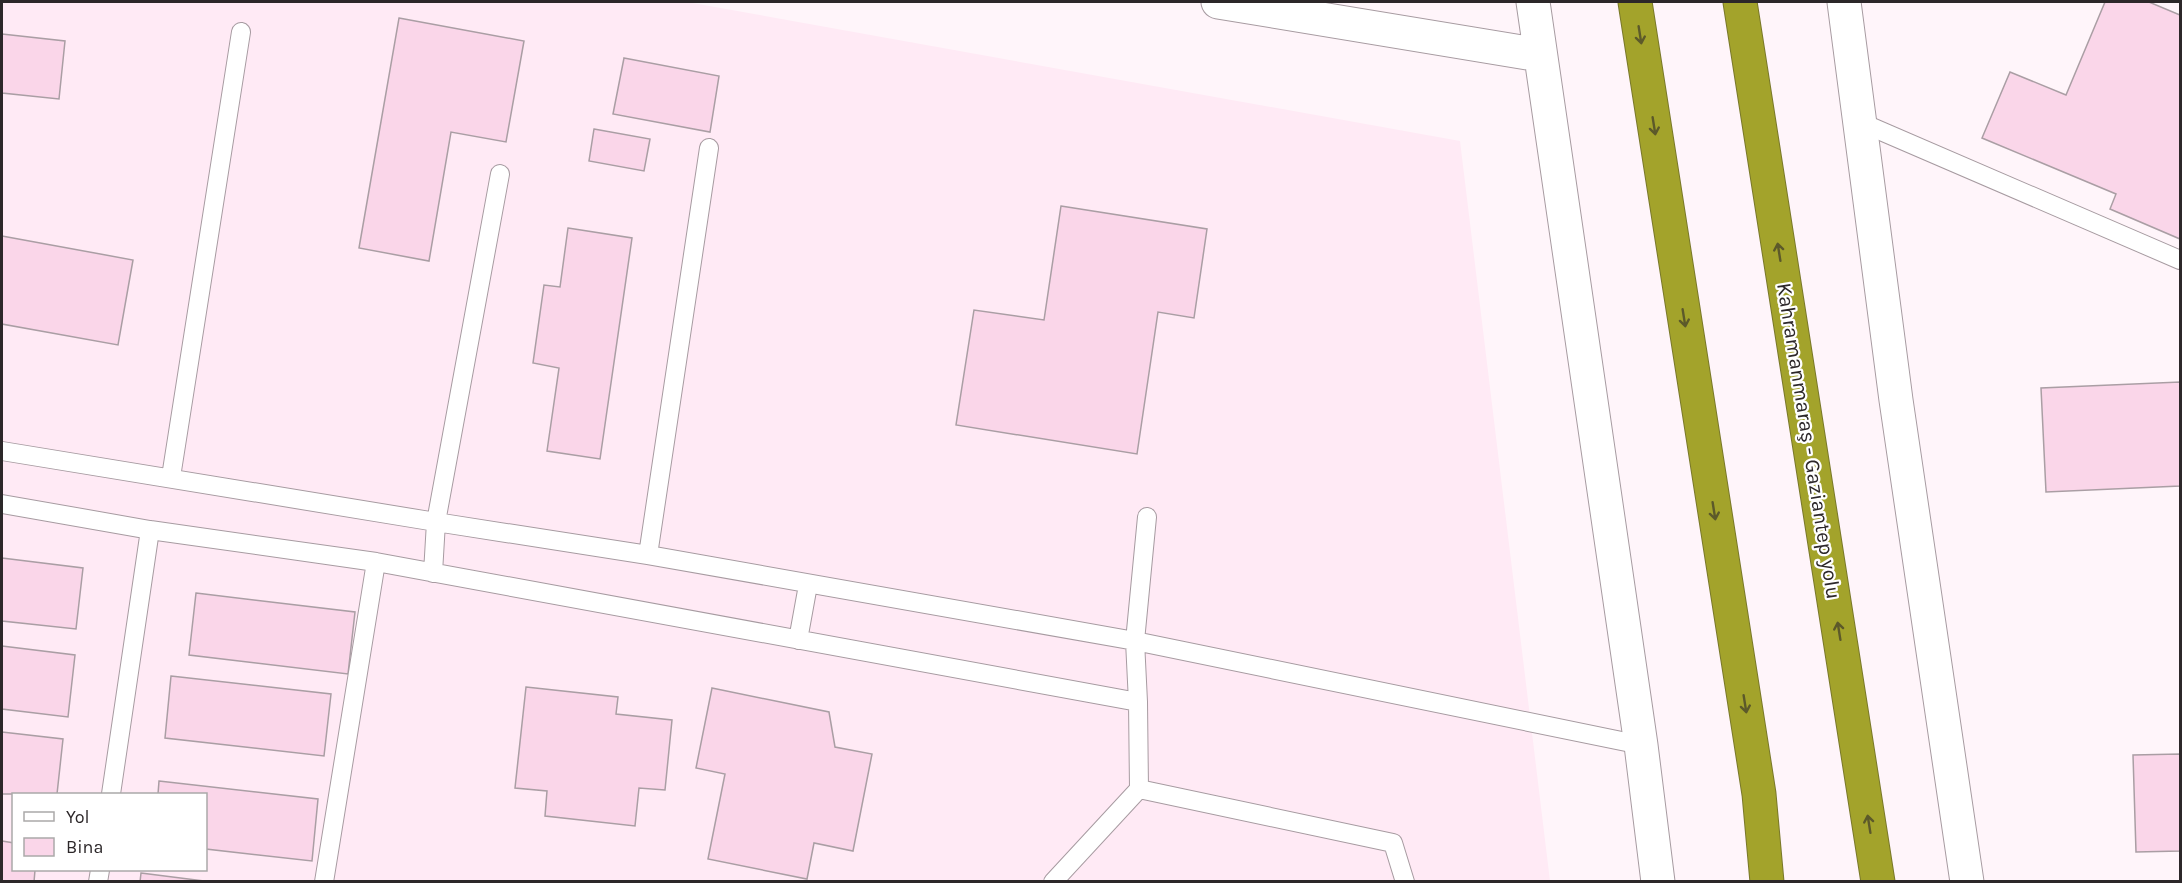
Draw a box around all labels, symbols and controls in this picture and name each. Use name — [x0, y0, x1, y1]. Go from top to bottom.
one-way arrow — [1634, 24, 1645, 44]
one-way arrow — [1648, 115, 1659, 135]
one-way arrow — [1774, 242, 1785, 262]
street label: Kahramanmaraş - Gaziantep yolu — [1772, 281, 1846, 601]
one-way arrow — [1679, 308, 1690, 328]
one-way arrow — [1709, 501, 1720, 520]
one-way arrow — [1833, 622, 1844, 641]
one-way arrow — [1739, 693, 1750, 713]
legend — [12, 793, 207, 871]
text: Yol — [66, 806, 90, 828]
one-way arrow — [1864, 814, 1875, 834]
text: Bina — [66, 836, 103, 858]

